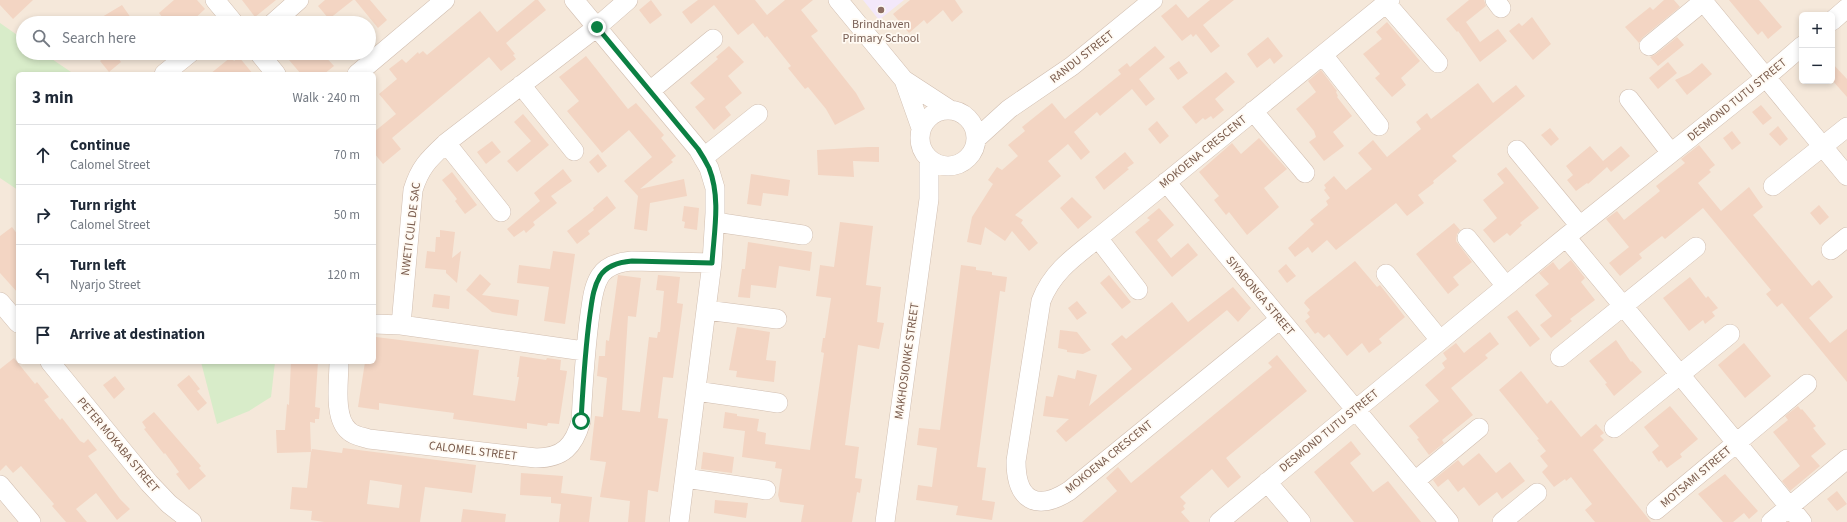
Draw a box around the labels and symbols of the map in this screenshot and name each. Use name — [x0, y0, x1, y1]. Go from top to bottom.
marker: Brindhaven Primary School — [876, 5, 886, 15]
place label: Brindhaven Primary School — [843, 16, 919, 47]
route end — [588, 18, 606, 36]
street label: RANDU STREET — [1046, 26, 1118, 87]
street label: DESMOND TUTU STREET — [1684, 54, 1791, 146]
street label: MOKOENA CRESCENT — [1156, 111, 1251, 193]
street label: NWETI CUL DE SAC — [397, 181, 425, 277]
street label: SIYABONGA STREET — [1222, 253, 1299, 340]
street label: MAKHOSIONKE STREET — [890, 301, 924, 420]
street label: DESMOND TUTU STREET — [1276, 385, 1383, 477]
street label: PETER MOKABA STREET — [73, 394, 163, 497]
route start — [572, 412, 590, 430]
street label: MOKOENA CRESCENT — [1062, 416, 1157, 498]
street label: CALOMEL STREET — [428, 437, 519, 465]
street label: MOTSAMI STREET — [1657, 442, 1736, 512]

